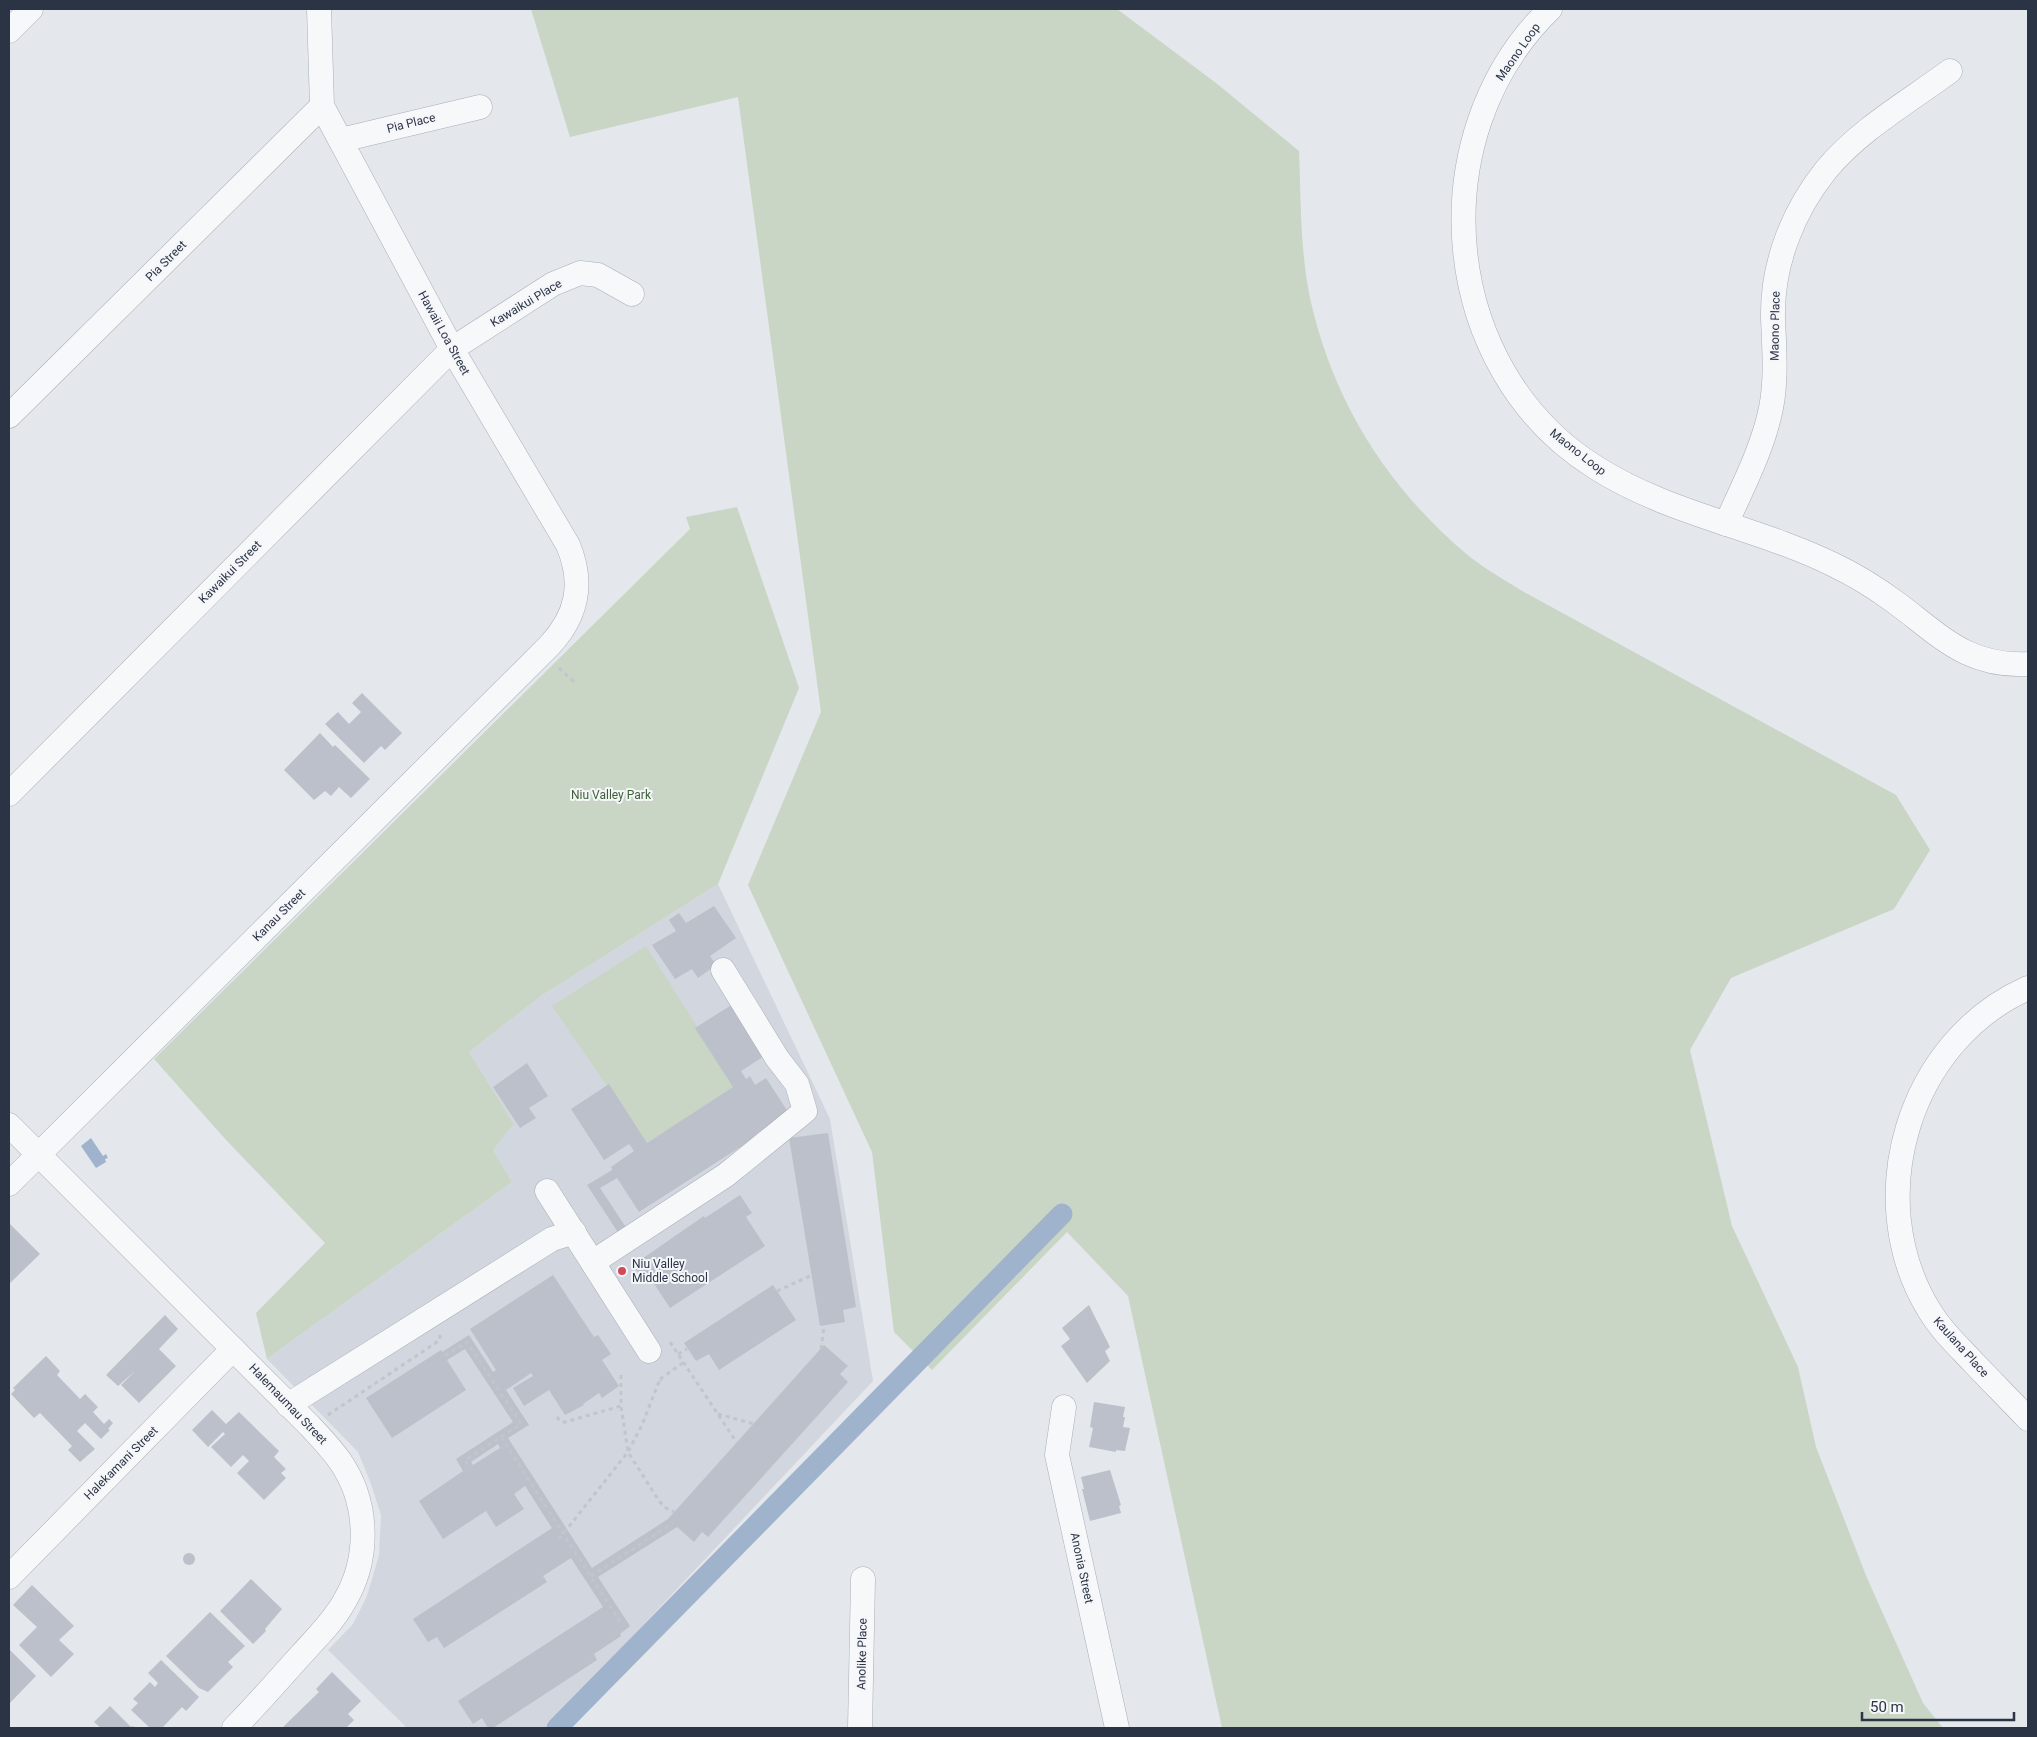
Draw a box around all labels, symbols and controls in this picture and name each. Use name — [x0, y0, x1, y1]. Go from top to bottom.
street label: Maono Loop — [1493, 20, 1543, 84]
street label: Pia Place — [385, 110, 437, 136]
street label: Pia Street — [143, 238, 189, 284]
street label: Kawaikui Place — [488, 276, 564, 330]
street label: Hawaii Loa Street — [415, 289, 473, 378]
street label: Maono Place — [1767, 291, 1783, 361]
street label: Maono Loop — [1547, 426, 1609, 478]
street label: Kawaikui Street — [196, 538, 264, 606]
park label: Niu Valley Park — [571, 788, 652, 802]
street label: Kanau Street — [250, 886, 308, 944]
place label: Niu Valley Middle School — [632, 1257, 708, 1285]
marker: Niu Valley Middle School — [616, 1265, 628, 1277]
street label: Kaulana Place — [1930, 1314, 1992, 1380]
street label: Halemaumau Street — [246, 1361, 330, 1447]
street label: Halekamani Street — [81, 1423, 161, 1503]
street label: Anonia Street — [1068, 1531, 1096, 1605]
street label: Anolike Place — [854, 1618, 870, 1690]
scale bar — [1862, 1690, 2014, 1722]
text: 50 m — [1870, 1698, 1904, 1716]

